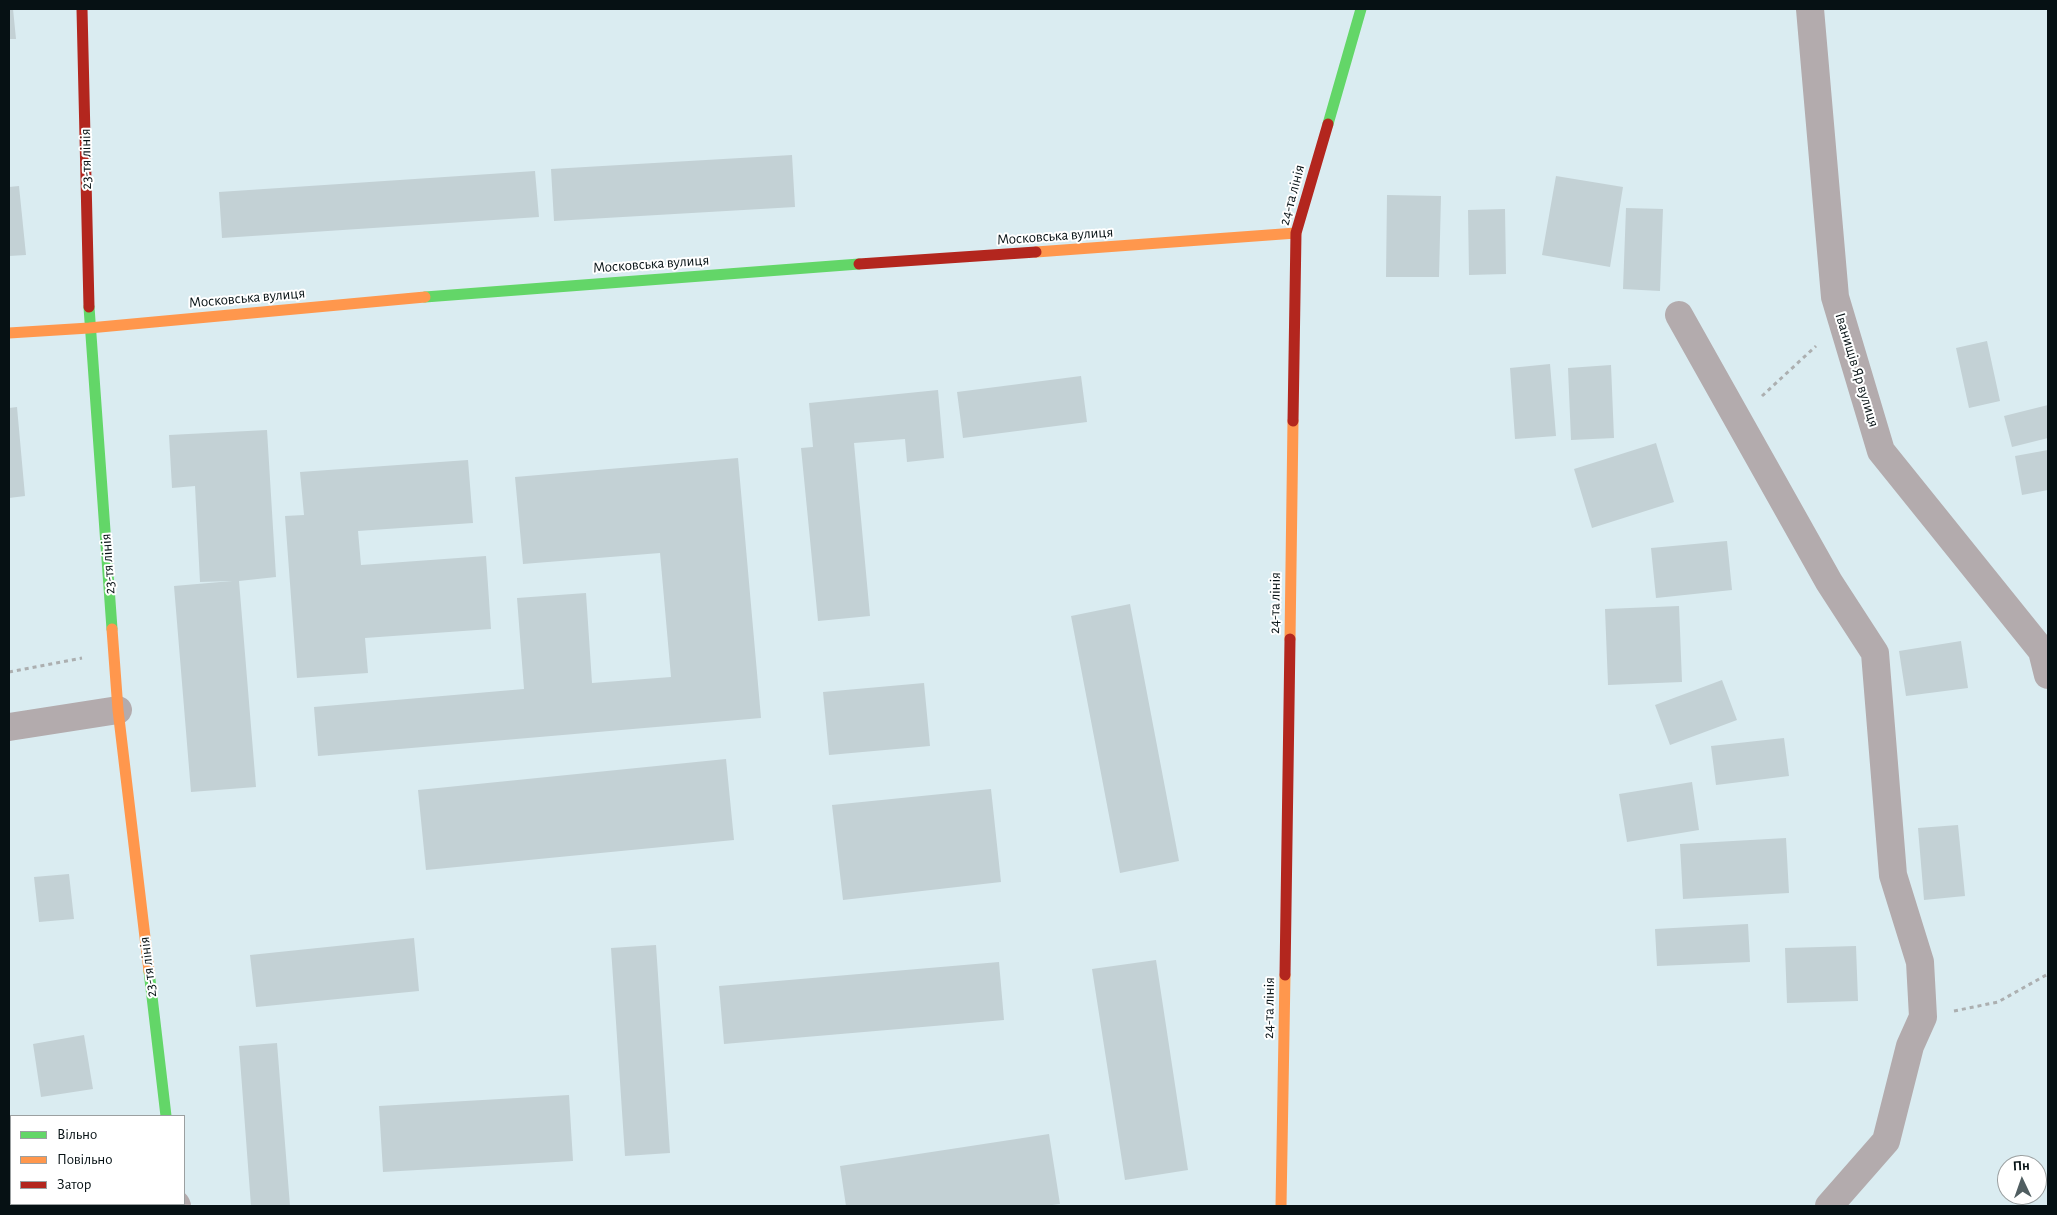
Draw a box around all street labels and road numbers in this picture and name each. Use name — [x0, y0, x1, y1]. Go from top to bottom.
street label: 23-тя лінія — [76, 128, 96, 190]
street label: 24-та лінія — [1275, 163, 1309, 227]
street label: Московська вулиця — [996, 223, 1114, 249]
street label: Московська вулиця — [592, 251, 710, 277]
street label: Московська вулиця — [188, 284, 306, 312]
street label: Іванищів Яр вулиця — [1831, 311, 1883, 429]
street label: 23-тя лінія — [97, 533, 119, 595]
street label: 24-та лінія — [1265, 572, 1285, 634]
street label: 23-тя лінія — [135, 936, 161, 998]
street label: 24-та лінія — [1259, 977, 1279, 1039]

